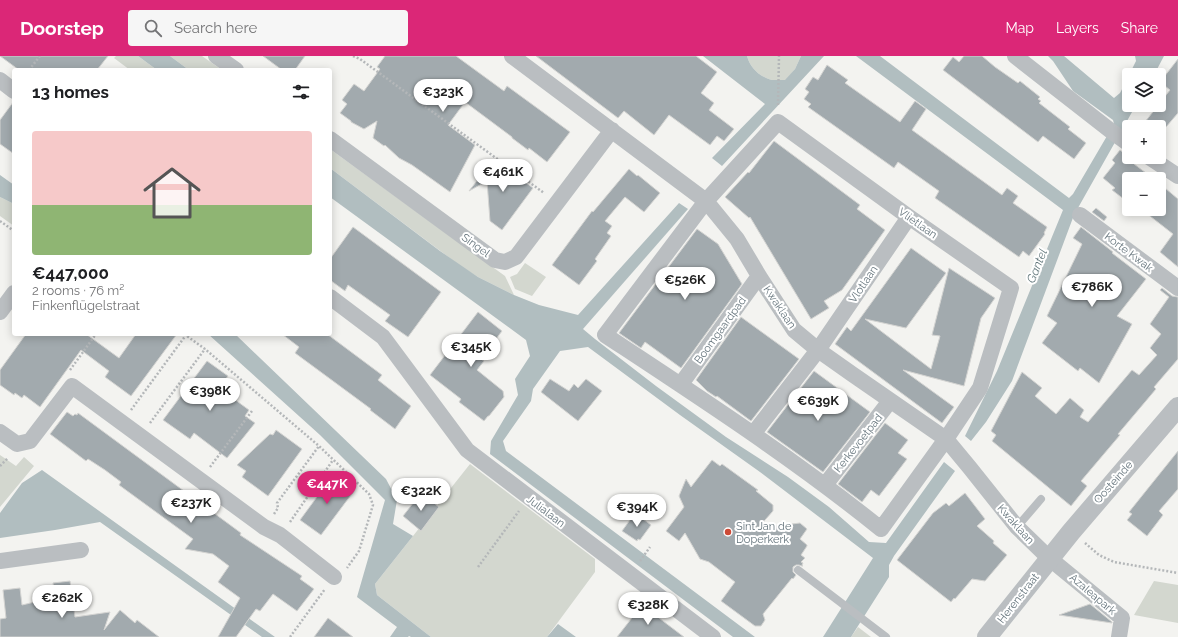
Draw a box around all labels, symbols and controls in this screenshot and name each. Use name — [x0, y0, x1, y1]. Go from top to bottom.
search box — [128, 10, 408, 46]
text: Doorstep — [20, 17, 104, 39]
icon: search — [142, 17, 164, 39]
text: Search here — [174, 19, 257, 37]
text: Map — [1006, 20, 1034, 36]
text: Layers — [1056, 20, 1099, 36]
text: Share — [1121, 20, 1158, 36]
map controls — [1122, 68, 1166, 216]
button: layers — [1122, 68, 1166, 112]
pin: €323K — [415, 79, 471, 113]
icon: filters — [290, 81, 312, 103]
text: 13 homes — [32, 82, 109, 102]
text: €323K — [423, 84, 463, 99]
button: + — [1122, 120, 1166, 164]
icon: home — [136, 157, 208, 229]
pin: €461K — [475, 159, 531, 193]
text: €461K — [483, 164, 523, 179]
button: − — [1122, 172, 1166, 216]
street label: Vlietlaan — [896, 205, 940, 241]
street label: Korte Kwak — [1102, 230, 1156, 275]
street label: Singel — [459, 231, 492, 260]
water label: Gantel — [1024, 247, 1050, 285]
text: €447,000 — [32, 263, 109, 283]
street label: Vlotlaan — [846, 263, 881, 305]
pin: €526K — [657, 267, 713, 301]
text: €526K — [664, 272, 706, 287]
pin: €786K — [1064, 274, 1120, 308]
text: €786K — [1071, 279, 1113, 294]
text: 2 rooms · 76 m² — [32, 283, 124, 298]
street label: Kwaklaan — [761, 283, 799, 331]
street label: Boomgaardpad — [692, 294, 749, 366]
text: Finkenflügelstraat — [32, 298, 140, 313]
pin: €345K — [443, 334, 499, 368]
text: €345K — [451, 339, 491, 354]
pin: €398K — [182, 378, 238, 412]
text: €398K — [189, 383, 231, 398]
pin: €639K — [790, 388, 846, 422]
text: €639K — [797, 393, 839, 408]
street label: Kerkevoetpad — [831, 411, 885, 475]
street label: Oosteinde — [1091, 458, 1136, 506]
pin: €447K — [299, 471, 355, 505]
text: €447K — [306, 476, 348, 491]
pin: €322K — [393, 478, 449, 512]
text: €322K — [401, 483, 442, 498]
pin: €237K — [163, 490, 219, 524]
street label: Julialaan — [524, 493, 567, 530]
pin: €394K — [609, 494, 665, 528]
text: €237K — [171, 495, 211, 510]
text: €394K — [616, 499, 658, 514]
street label: Kwaklaan — [995, 502, 1037, 547]
place label: Sint Jan de Doperkerk — [736, 520, 792, 546]
marker: Sint Jan de Doperkerk — [723, 527, 733, 537]
street label: Herenstraat — [995, 571, 1042, 626]
street label: Azaleapark — [1067, 571, 1119, 618]
pin: €262K — [34, 585, 90, 619]
text: €262K — [41, 590, 83, 605]
pin: €328K — [620, 592, 676, 626]
text: €328K — [627, 597, 669, 612]

